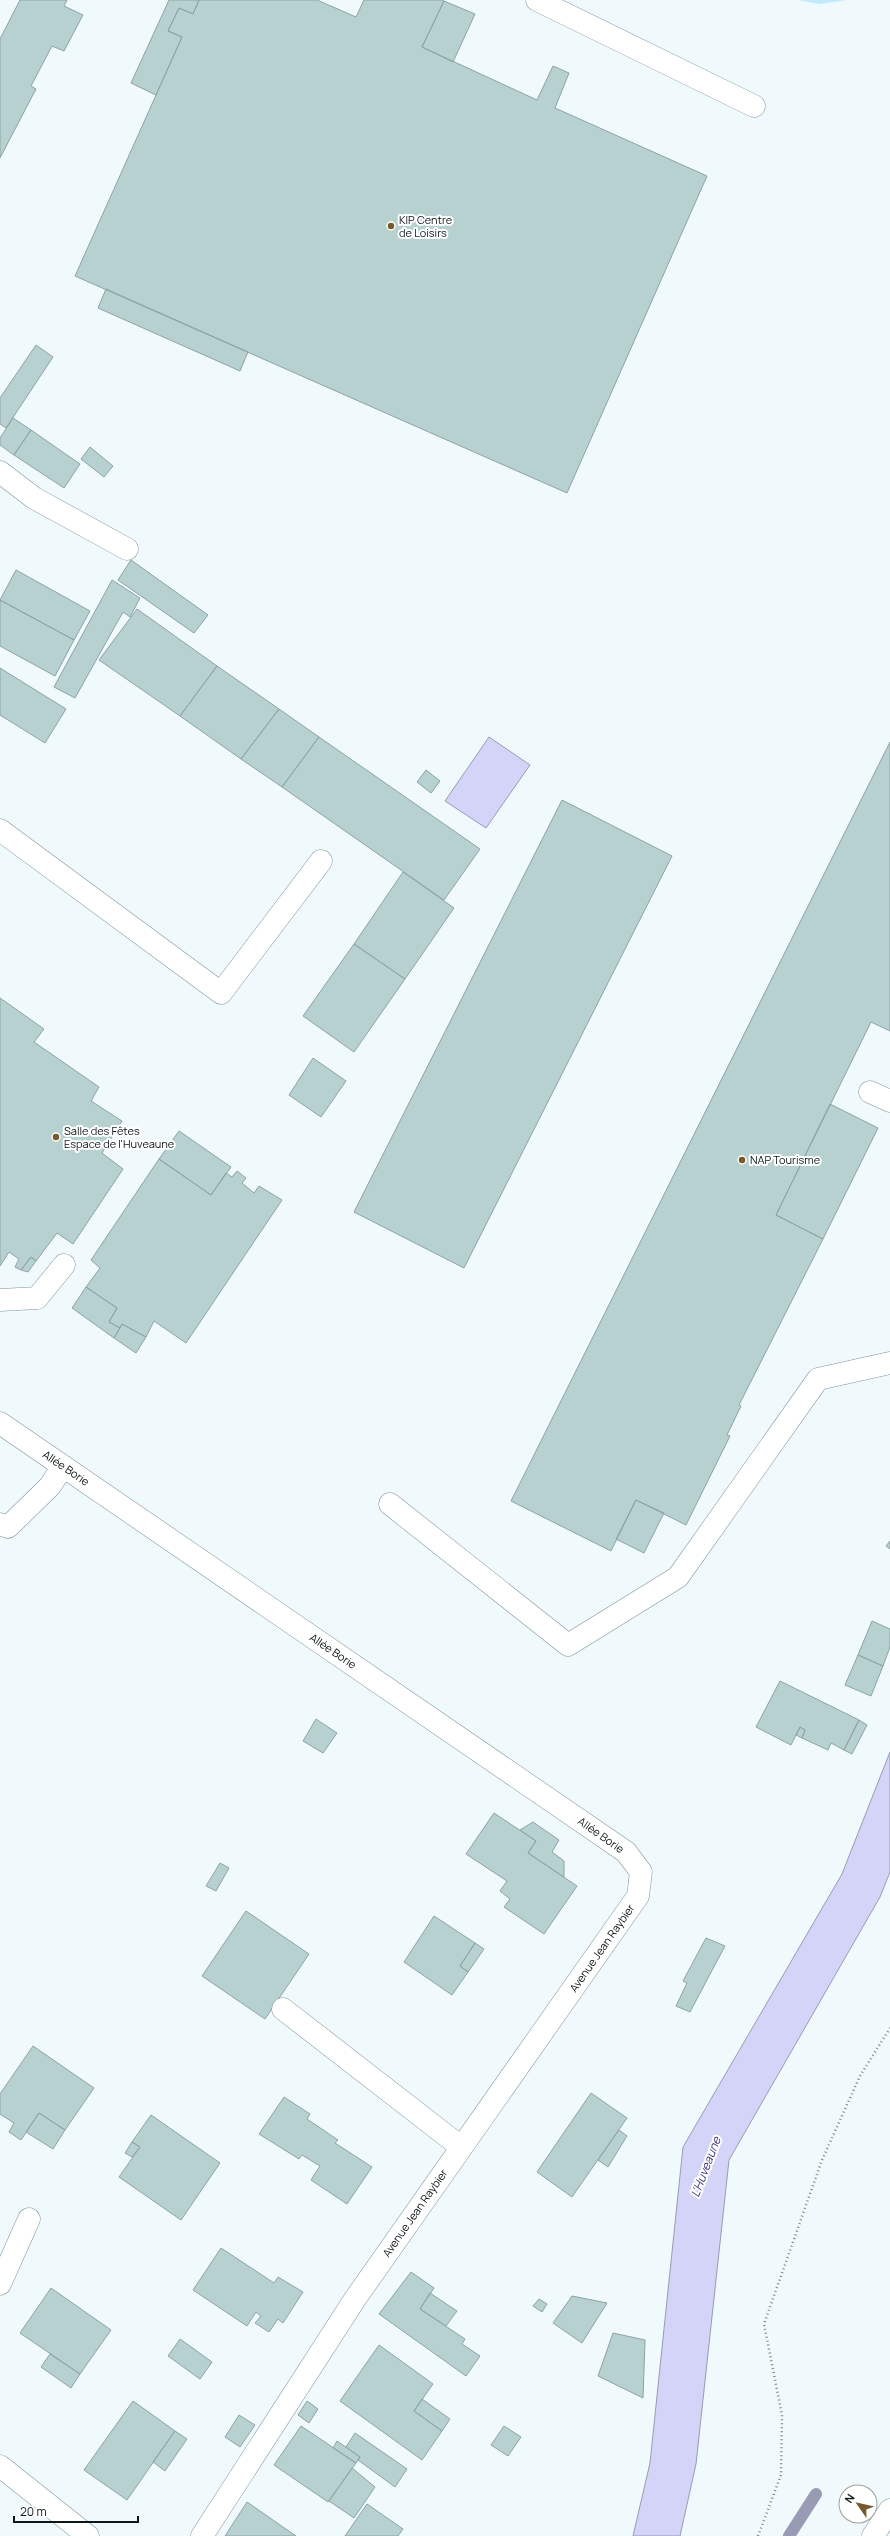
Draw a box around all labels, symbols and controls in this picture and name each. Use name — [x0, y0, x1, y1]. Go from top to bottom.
place label: KIP Centre de Loisirs — [399, 212, 453, 240]
marker: KIP Centre de Loisirs — [386, 221, 396, 231]
place label: Salle des Fêtes Espace de l'Huveaune — [64, 1123, 175, 1151]
marker: Salle des Fêtes Espace de l'Huveaune — [51, 1132, 61, 1142]
place label: NAP Tourisme — [750, 1152, 821, 1167]
marker: NAP Tourisme — [737, 1155, 747, 1165]
street label: Allée Borie — [40, 1446, 93, 1489]
street label: Allée Borie — [307, 1629, 360, 1672]
street label: Allée Borie — [575, 1813, 628, 1856]
street label: Avenue Jean Raybier — [566, 1901, 638, 1995]
water label: L'Huveaune — [686, 2133, 725, 2199]
street label: Avenue Jean Raybier — [379, 2166, 451, 2260]
north arrow — [838, 2484, 878, 2524]
text: N — [841, 2491, 858, 2506]
scale bar — [14, 2498, 138, 2524]
text: 20 m — [20, 2503, 47, 2520]

